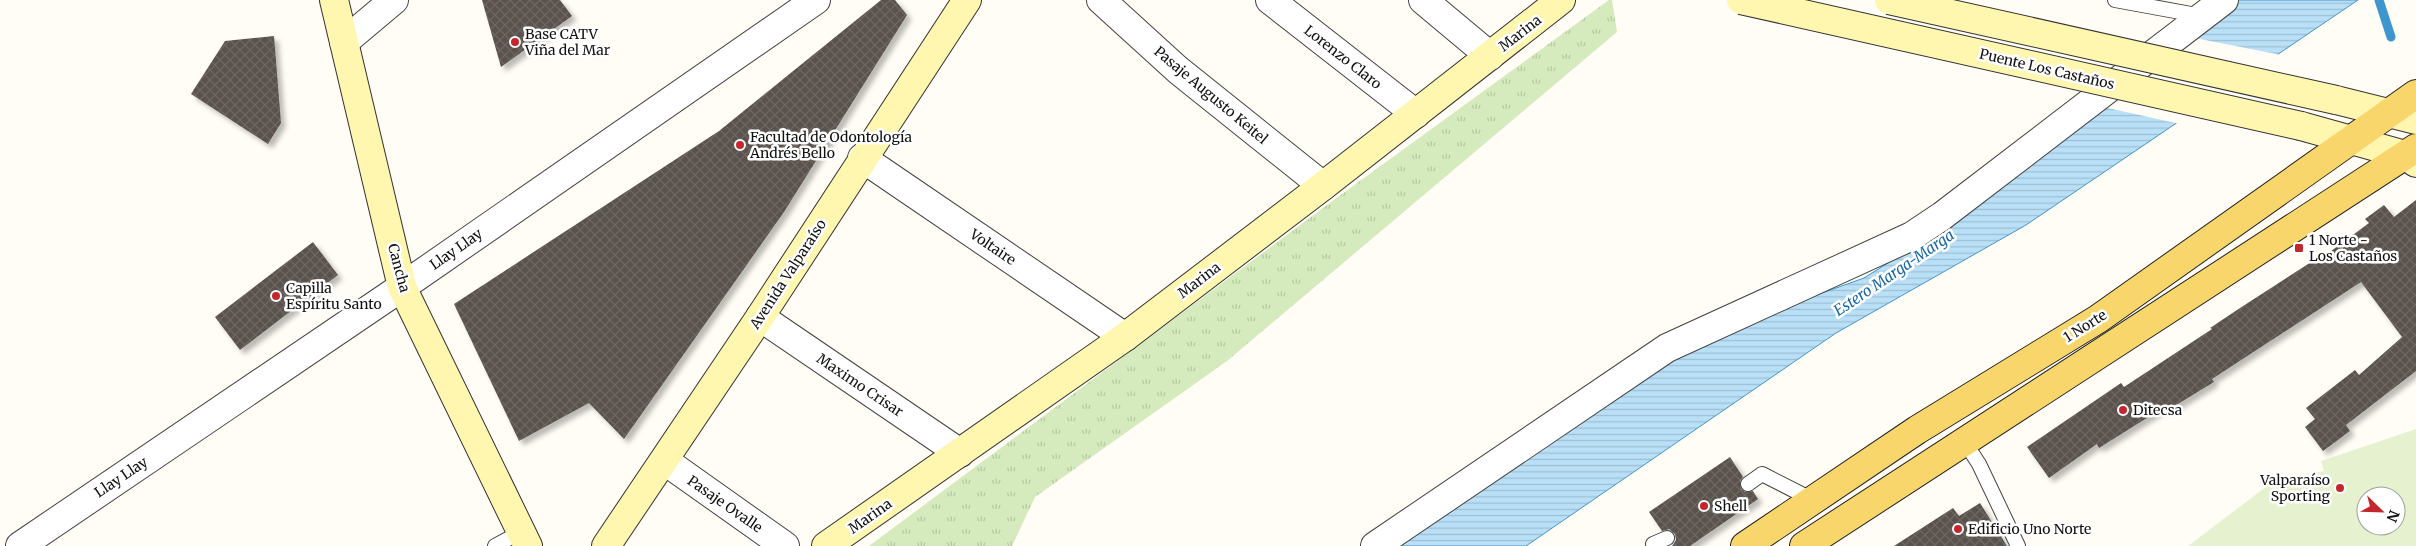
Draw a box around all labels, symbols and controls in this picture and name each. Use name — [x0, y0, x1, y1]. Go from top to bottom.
street label: Marina — [1495, 11, 1545, 55]
street label: Lorenzo Claro — [1301, 21, 1385, 93]
place label: Base CATV Viña del Mar — [524, 25, 610, 59]
marker: Base CATV Viña del Mar — [509, 36, 521, 48]
street label: Pasaje Augusto Keitel — [1150, 42, 1272, 148]
street label: Puente Los Castaños — [1978, 45, 2116, 93]
place label: Facultad de Odontología Andrés Bello — [749, 128, 913, 162]
marker: Facultad de Odontología Andrés Bello — [734, 139, 746, 151]
street label: Avenida Valparaíso — [745, 216, 830, 333]
street label: Llay Llay — [426, 224, 486, 274]
street label: Voltaire — [966, 225, 1019, 269]
water label: Estero Marga-Marga — [1830, 225, 1958, 320]
place label: 1 Norte - Los Castaños — [2309, 231, 2397, 265]
street label: Cancha — [384, 242, 414, 295]
marker: 1 Norte - Los Castaños — [2293, 242, 2305, 254]
street label: Marina — [1174, 258, 1224, 302]
place label: Capilla Espíritu Santo — [286, 279, 382, 313]
marker: Capilla Espíritu Santo — [270, 290, 282, 302]
street label: 1 Norte — [2060, 306, 2110, 346]
street label: Maximo Crisar — [813, 349, 907, 421]
place label: Ditecsa — [2133, 401, 2183, 419]
marker: Ditecsa — [2117, 404, 2129, 416]
street label: Llay Llay — [91, 452, 152, 501]
place label: Valparaíso Sporting — [2259, 471, 2331, 505]
street label: Pasaje Ovalle — [684, 472, 766, 536]
marker: Valparaíso Sporting — [2334, 482, 2346, 494]
north arrow — [2356, 486, 2406, 536]
street label: Marina — [845, 494, 896, 537]
place label: Shell — [1714, 497, 1748, 515]
marker: Shell — [1698, 500, 1710, 512]
text: N — [2383, 507, 2403, 525]
place label: Edificio Uno Norte — [1968, 520, 2091, 538]
marker: Edificio Uno Norte — [1952, 523, 1964, 535]

